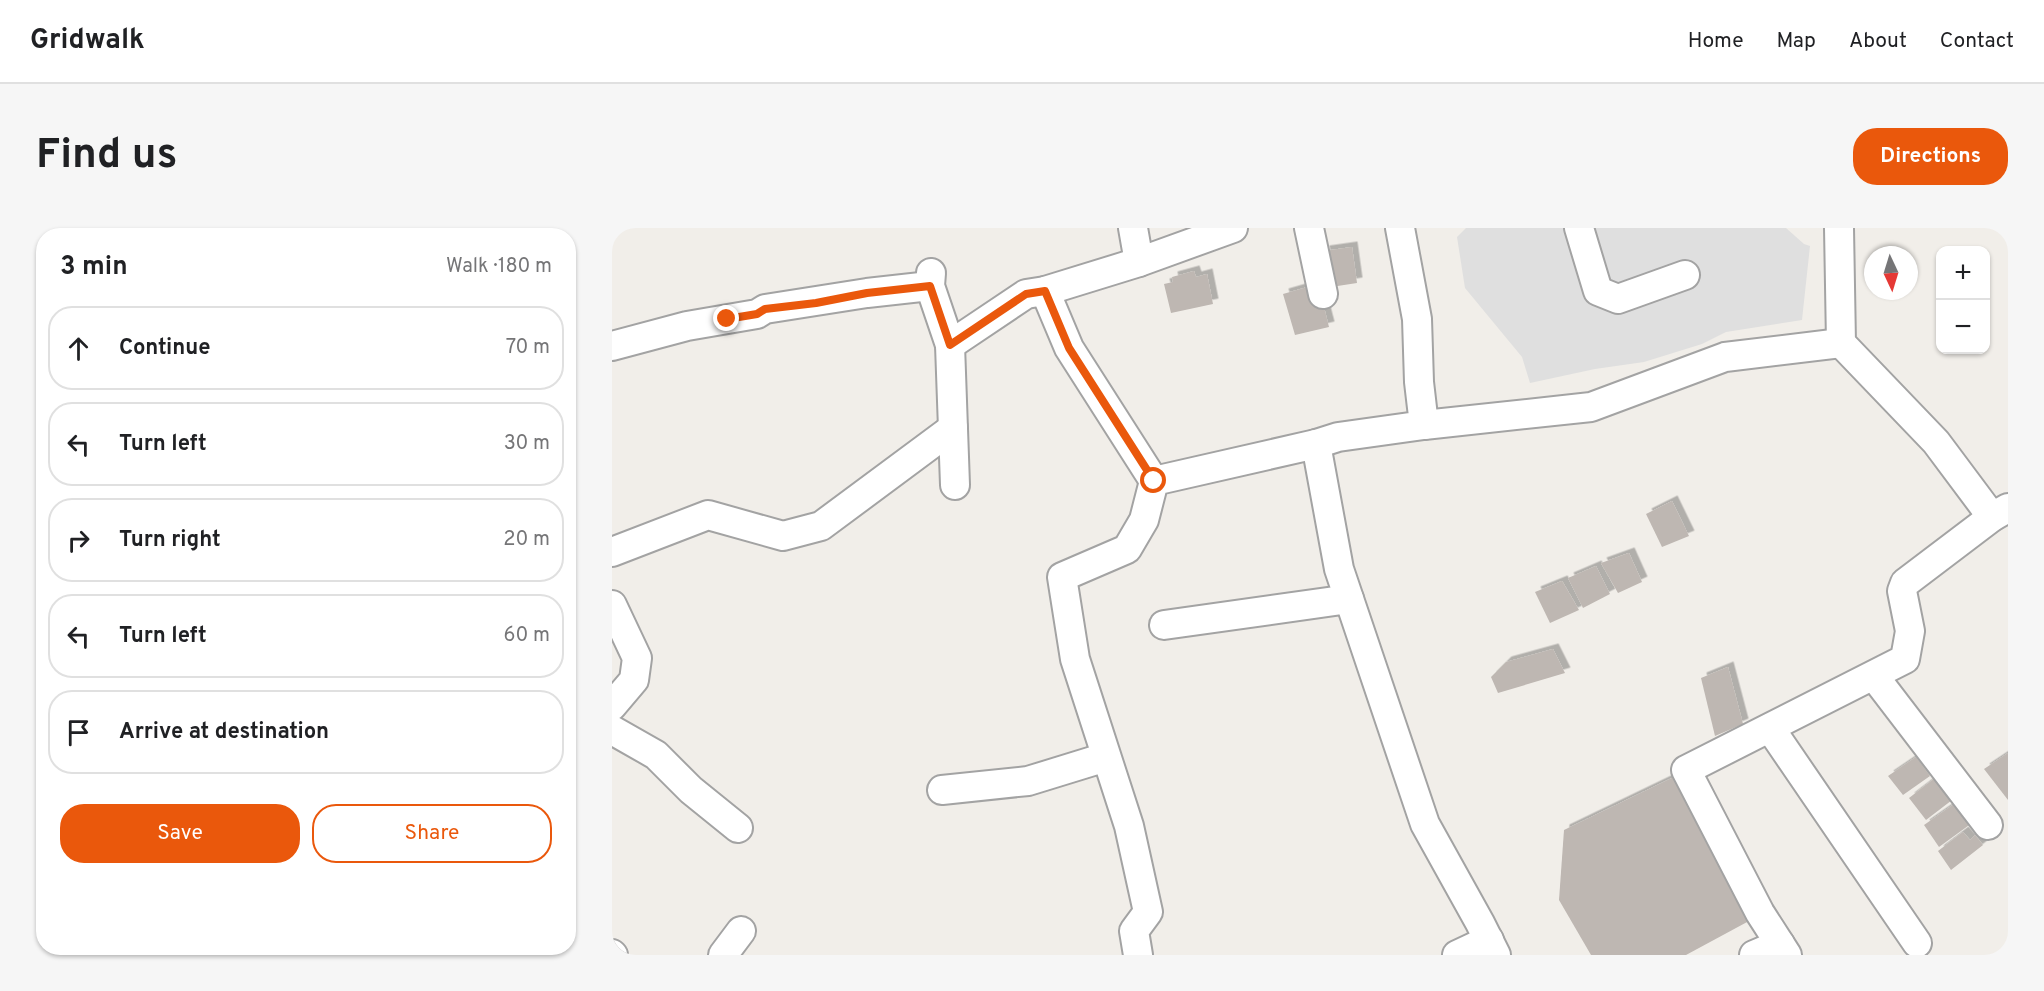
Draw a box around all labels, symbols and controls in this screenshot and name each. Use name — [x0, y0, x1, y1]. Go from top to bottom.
text: Gridwalk — [30, 23, 145, 59]
text: Home — [1688, 28, 1744, 55]
text: Map — [1777, 28, 1816, 55]
text: About — [1849, 28, 1907, 55]
text: Contact — [1940, 28, 2014, 55]
button: Directions — [1853, 128, 2008, 185]
text: Find us — [36, 130, 177, 183]
north arrow — [1864, 246, 1918, 300]
map controls — [1936, 246, 1990, 354]
button: + — [1936, 246, 1990, 300]
text: 3 min — [60, 251, 128, 284]
text: Walk · 180 m — [446, 254, 552, 280]
button: − — [1936, 300, 1990, 354]
route end — [713, 305, 739, 331]
icon: ahead — [62, 332, 95, 365]
text: Continue — [119, 335, 210, 362]
text: 70 m — [506, 335, 550, 361]
icon: left — [62, 428, 95, 461]
text: Turn left — [119, 431, 207, 458]
text: 30 m — [504, 431, 550, 457]
route start — [1140, 467, 1166, 493]
icon: right — [62, 524, 95, 557]
text: Turn right — [119, 527, 221, 554]
text: 20 m — [503, 527, 550, 553]
icon: left — [62, 620, 95, 653]
text: Turn left — [119, 623, 207, 650]
text: 60 m — [504, 623, 550, 649]
icon: arrive — [62, 716, 95, 749]
text: Arrive at destination — [119, 719, 329, 746]
button: Save — [60, 804, 300, 863]
button: Share — [312, 804, 552, 863]

